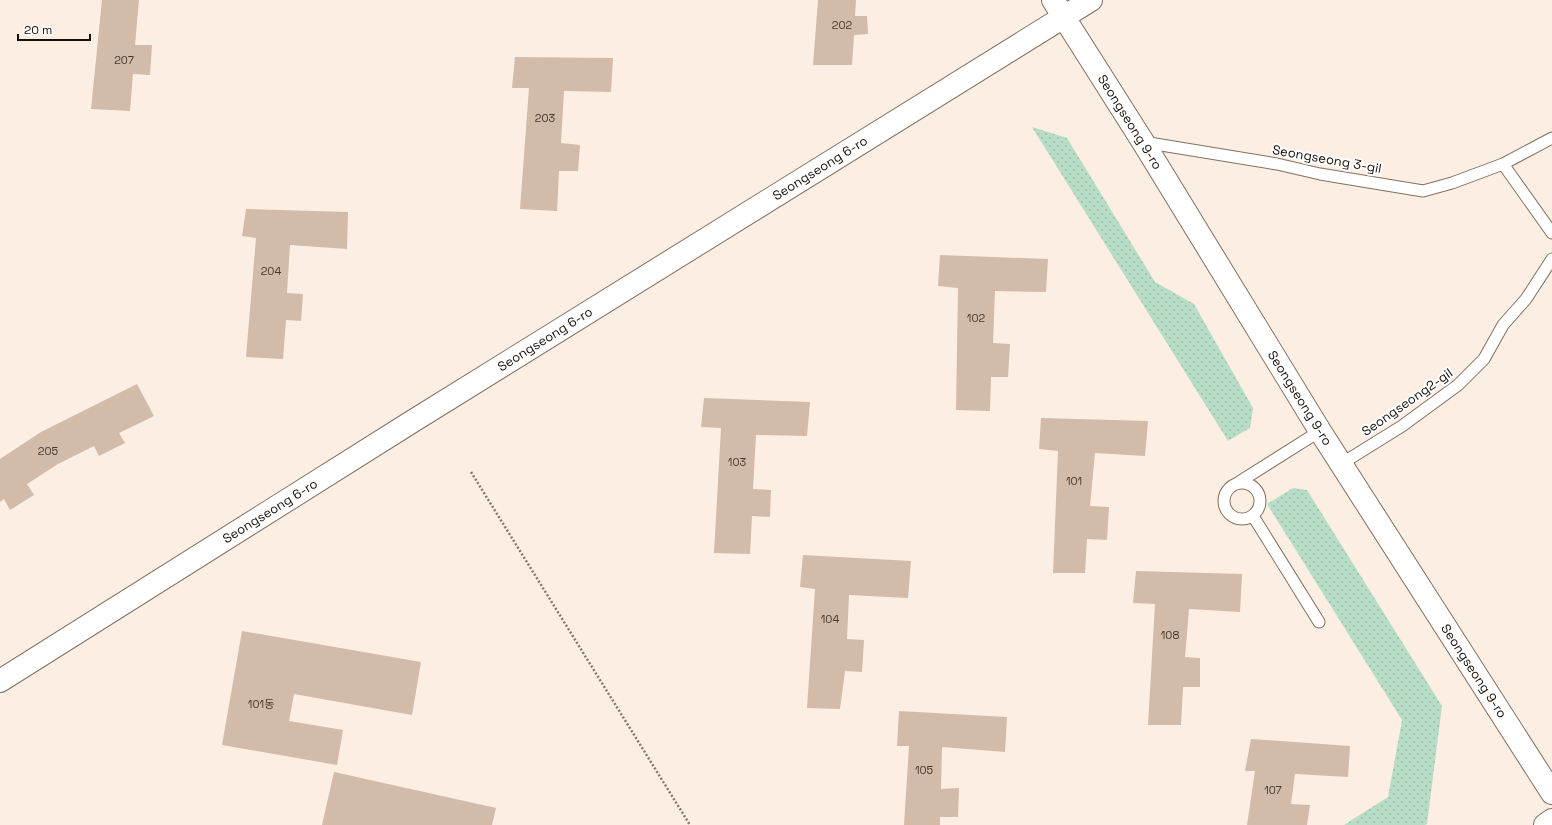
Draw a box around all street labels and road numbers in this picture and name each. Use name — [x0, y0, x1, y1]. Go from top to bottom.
street label: Seongseong 9-ro — [1094, 71, 1166, 173]
street label: Seongseong 6-ro — [769, 132, 871, 204]
street label: Seongseong 3-gil — [1271, 141, 1383, 177]
street label: Seongseong 6-ro — [494, 303, 596, 375]
street label: Seongseong 9-ro — [1264, 347, 1336, 449]
street label: Seongseong2-gil — [1358, 364, 1456, 440]
street label: Seongseong 6-ro — [219, 475, 321, 547]
street label: Seongseong 9-ro — [1437, 621, 1511, 721]

